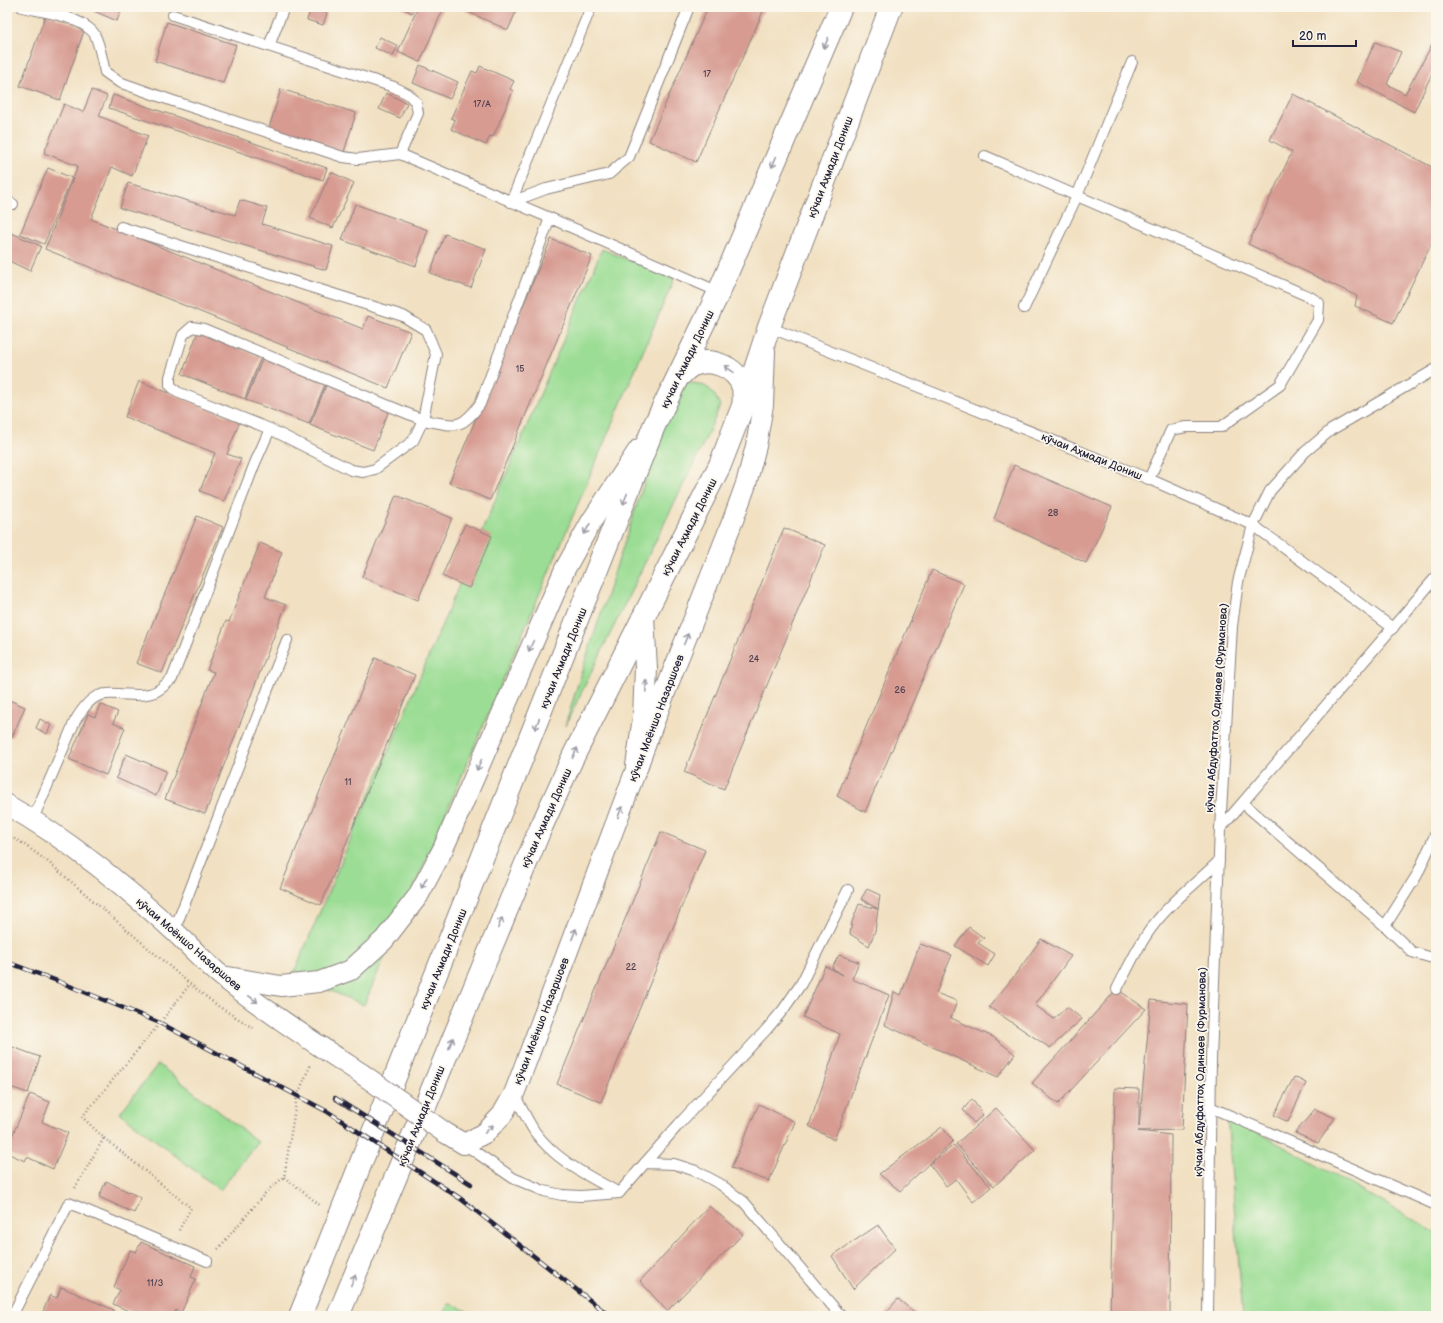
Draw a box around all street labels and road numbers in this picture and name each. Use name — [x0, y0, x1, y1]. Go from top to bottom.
street label: кӯчаи Аҳмади Дониш — [805, 115, 856, 220]
street label: кучаи Ахмади Дониш — [658, 308, 717, 411]
street label: кӯчаи Аҳмади Дониш — [1039, 430, 1144, 483]
street label: кӯчаи Аҳмади Дониш — [659, 476, 720, 578]
street label: кӯчаи Абдуфаттоҳ Одинаев (Фурманова) — [1203, 603, 1230, 813]
street label: кучаи Ахмади Дониш — [537, 606, 590, 711]
street label: кӯчаи Моёншо Назаршоев — [626, 653, 687, 784]
street label: кӯчаи Аҳмади Дониш — [519, 766, 574, 870]
street label: кӯчаи Моёншо Назаршоев — [133, 895, 244, 994]
street label: кучаи Ахмади Дониш — [417, 907, 470, 1012]
street label: кӯчаи Моёншо Назаршоев — [511, 956, 572, 1087]
street label: кӯчаи Абдуфаттоҳ Одинаев (Фурманова) — [1192, 967, 1209, 1177]
street label: кӯчаи Аҳмади Дониш — [395, 1064, 448, 1169]

